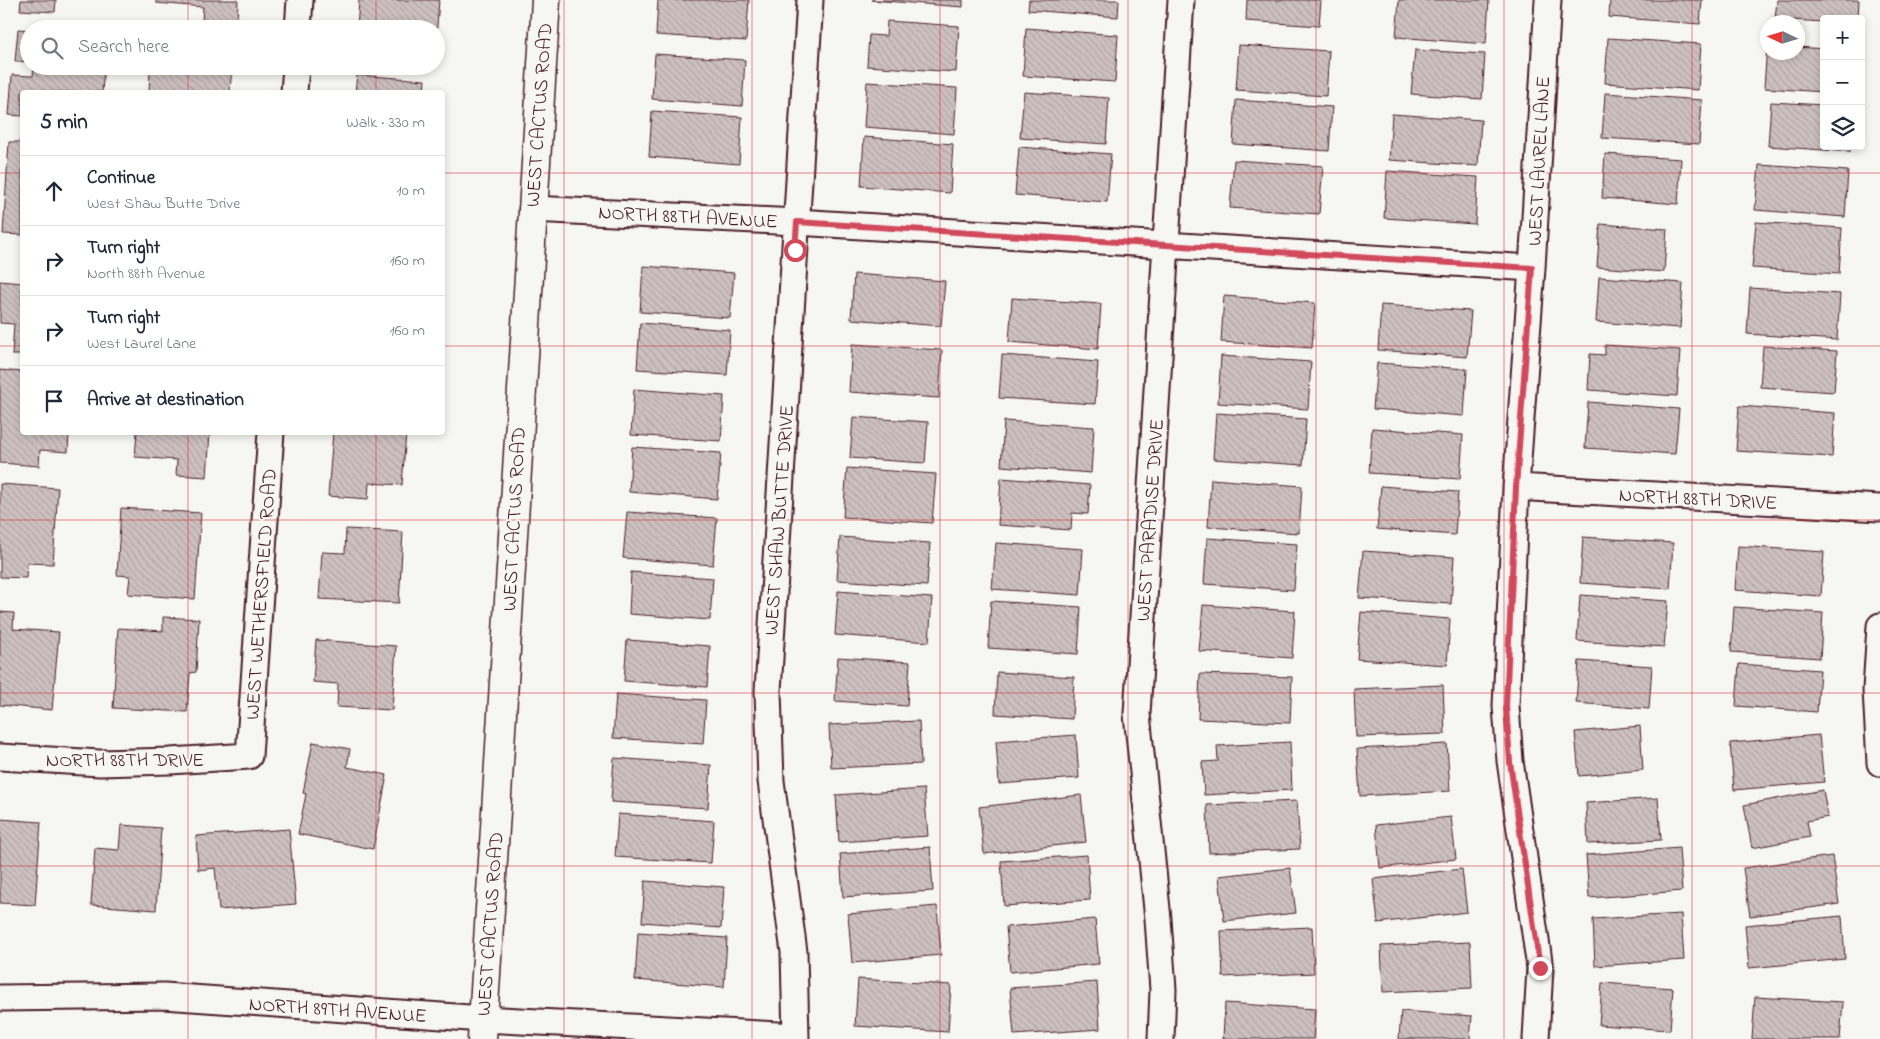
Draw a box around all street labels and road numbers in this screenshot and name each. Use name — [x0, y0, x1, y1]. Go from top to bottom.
street label: WEST CACTUS ROAD — [520, 22, 561, 208]
street label: WEST LAUREL LANE — [1522, 75, 1559, 247]
street label: NORTH 88TH AVENUE — [597, 199, 778, 238]
street label: WEST SHAW BUTTE DRIVE — [758, 404, 803, 636]
street label: WEST PARADISE DRIVE — [1130, 418, 1173, 622]
street label: WEST CACTUS ROAD — [496, 426, 535, 612]
street label: WEST WETHERSFIELD ROAD — [239, 468, 286, 721]
street label: NORTH 88TH DRIVE — [1618, 482, 1778, 519]
street label: NORTH 88TH DRIVE — [46, 747, 204, 776]
street label: WEST CACTUS ROAD — [471, 831, 512, 1017]
street label: NORTH 89TH AVENUE — [248, 991, 428, 1032]

